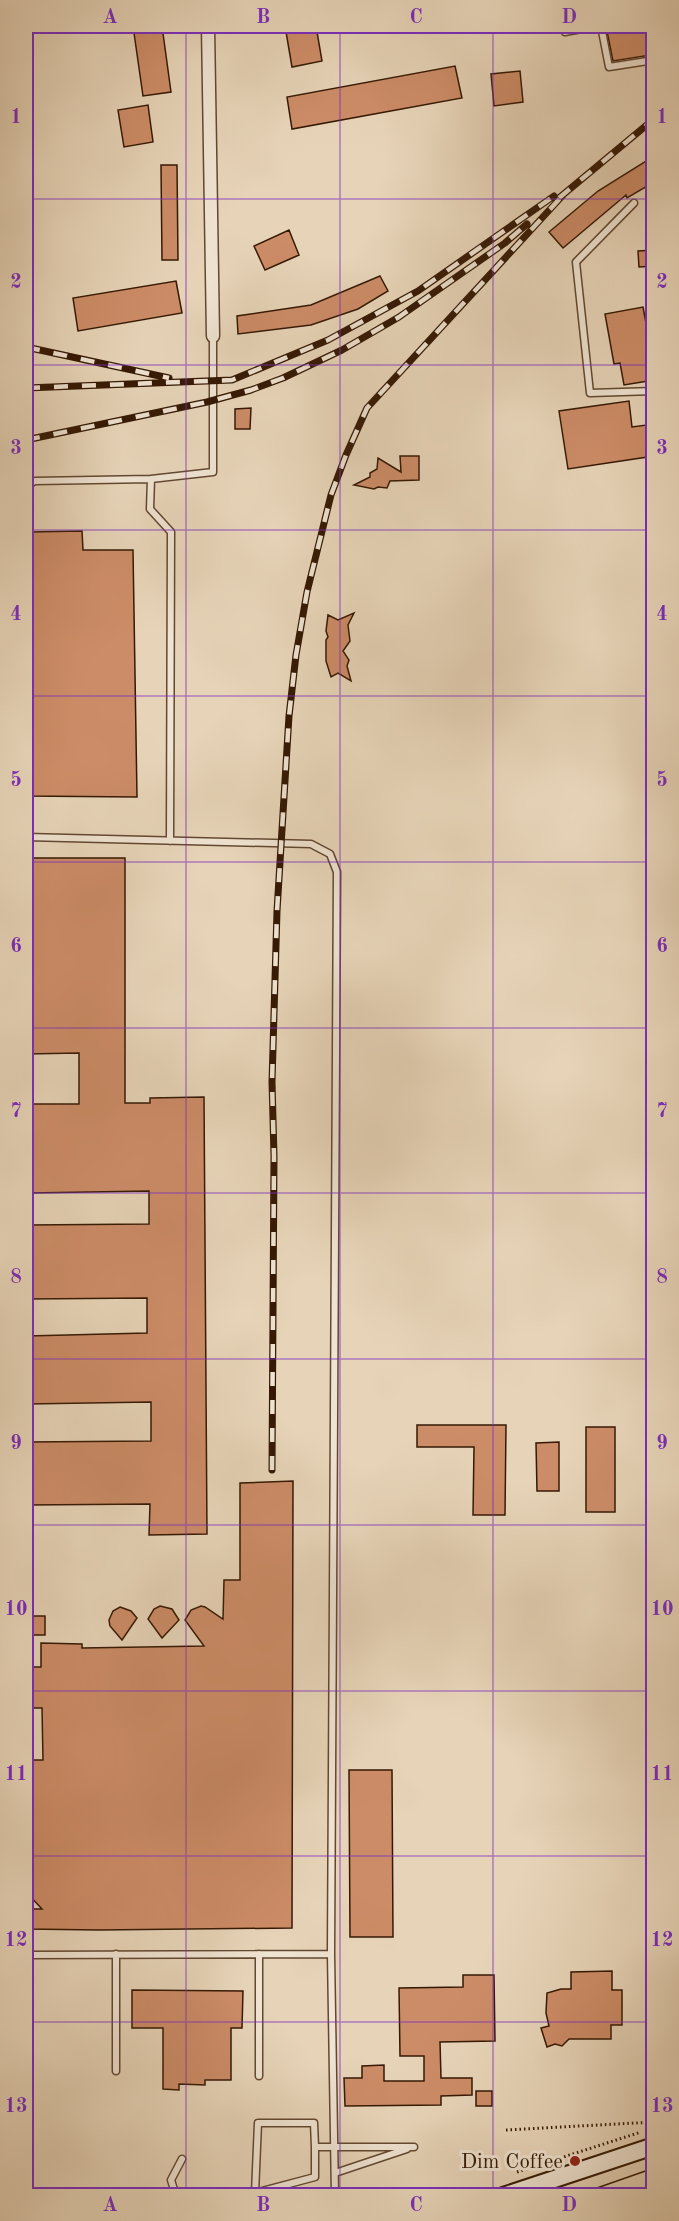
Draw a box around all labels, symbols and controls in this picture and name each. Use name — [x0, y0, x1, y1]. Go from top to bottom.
text: A — [102, 8, 118, 28]
text: B — [256, 8, 270, 28]
text: C — [409, 8, 423, 28]
text: D — [561, 8, 577, 28]
text: 1 — [10, 108, 22, 128]
text: 1 — [656, 108, 668, 128]
text: 2 — [10, 273, 22, 293]
text: 2 — [656, 273, 668, 293]
text: 3 — [10, 439, 22, 459]
text: 3 — [656, 439, 668, 459]
text: 4 — [10, 605, 22, 625]
text: 4 — [656, 605, 668, 625]
text: 5 — [10, 770, 22, 791]
text: 5 — [656, 770, 668, 791]
text: 6 — [10, 937, 22, 957]
text: 6 — [656, 937, 668, 957]
text: 7 — [10, 1102, 22, 1122]
text: 7 — [656, 1102, 668, 1122]
text: 8 — [10, 1268, 22, 1288]
text: 8 — [656, 1268, 668, 1288]
text: 9 — [10, 1434, 22, 1454]
text: 9 — [656, 1434, 668, 1454]
text: 10 — [4, 1600, 28, 1620]
text: 10 — [650, 1600, 674, 1620]
text: 11 — [4, 1765, 28, 1785]
text: 11 — [650, 1765, 674, 1785]
text: 12 — [4, 1931, 28, 1951]
text: 12 — [650, 1931, 674, 1951]
text: 13 — [4, 2097, 28, 2117]
text: 13 — [650, 2097, 674, 2117]
place label: Dim Coffee — [461, 2152, 563, 2173]
marker: Dim Coffee — [568, 2154, 582, 2168]
text: A — [102, 2196, 118, 2216]
text: B — [256, 2196, 270, 2216]
text: C — [409, 2196, 423, 2216]
text: D — [561, 2196, 577, 2216]

